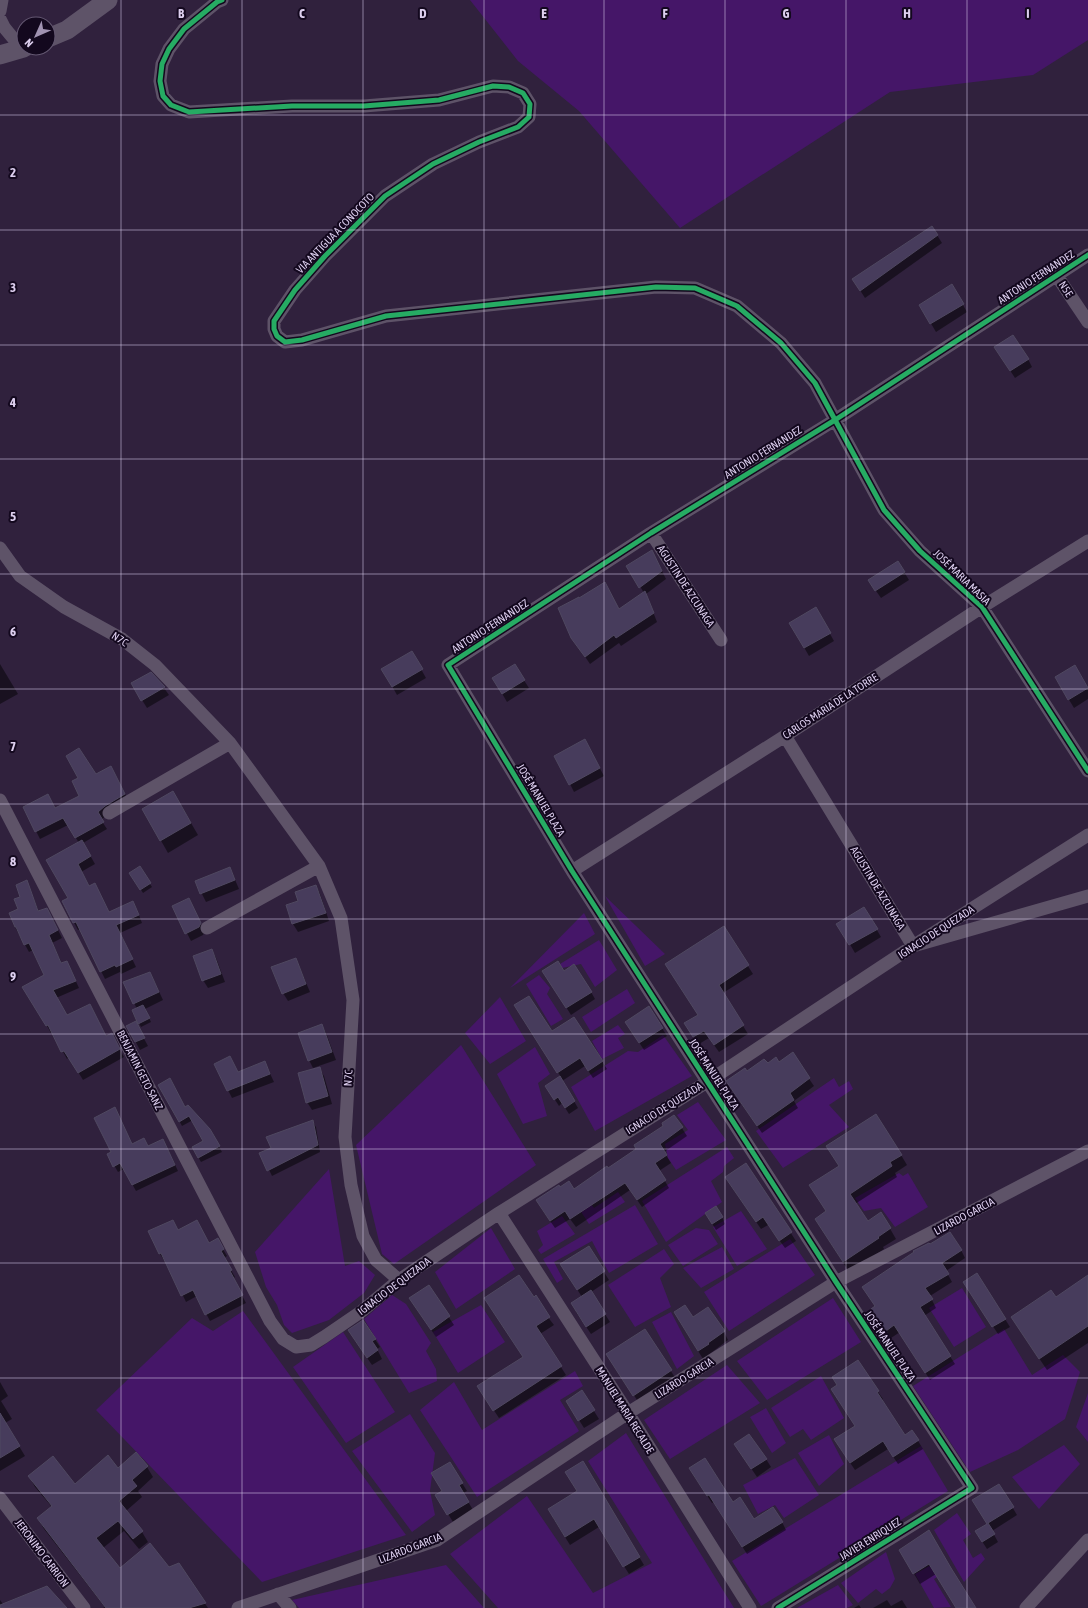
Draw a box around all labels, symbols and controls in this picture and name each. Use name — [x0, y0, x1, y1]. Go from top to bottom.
text: B — [178, 6, 185, 21]
text: C — [299, 6, 305, 21]
text: D — [419, 6, 427, 21]
text: E — [541, 6, 547, 21]
text: F — [662, 6, 668, 21]
text: G — [783, 6, 790, 21]
text: H — [903, 6, 911, 21]
text: I — [1026, 6, 1030, 21]
north arrow — [16, 16, 56, 56]
text: N — [22, 37, 35, 50]
text: 2 — [10, 165, 16, 180]
street label: VIA ANTIGUA A CONOCOTO — [294, 190, 376, 276]
street label: ANTONIO FERNANDEZ — [995, 248, 1077, 306]
street label: N5E — [1057, 279, 1076, 299]
text: 3 — [10, 280, 16, 295]
text: 4 — [9, 395, 16, 410]
street label: ANTONIO FERNANDEZ — [722, 423, 804, 481]
text: 5 — [10, 509, 16, 524]
street label: AGUSTIN DE AZCUNAGA — [655, 543, 717, 630]
street label: JOSÉ MARIA MASIA — [931, 547, 993, 608]
street label: ANTONIO FERNANDEZ — [449, 597, 531, 655]
text: 6 — [10, 624, 16, 639]
street label: N7C — [110, 629, 130, 649]
street label: CARLOS MARIA DE LA TORRE — [780, 671, 880, 741]
text: 7 — [10, 739, 16, 754]
street label: JOSÉ MANUEL PLAZA — [515, 762, 568, 839]
street label: AGUSTIN DE AZCUNAGA — [848, 844, 908, 932]
text: 8 — [10, 854, 16, 869]
street label: IGNACIO DE QUEZADA — [896, 903, 977, 961]
text: 9 — [10, 969, 16, 984]
street label: BENJAMIN GETO SANZ — [115, 1028, 165, 1112]
street label: JOSÉ MANUEL PLAZA — [687, 1036, 742, 1112]
street label: N7C — [342, 1069, 354, 1087]
street label: IGNACIO DE QUEZADA — [623, 1079, 705, 1136]
street label: LIZARDO GARCIA — [932, 1195, 997, 1237]
street label: IGNACIO DE QUEZADA — [355, 1254, 433, 1317]
street label: JOSÉ MANUEL PLAZA — [862, 1309, 918, 1384]
street label: LIZARDO GARCIA — [653, 1355, 716, 1401]
street label: MANUEL MARIA RECALDE — [593, 1365, 657, 1456]
street label: JAVIER ENRIQUEZ — [837, 1515, 903, 1563]
street label: JERONIMO CARRION — [13, 1517, 71, 1589]
street label: LIZARDO GARCIA — [377, 1530, 444, 1566]

